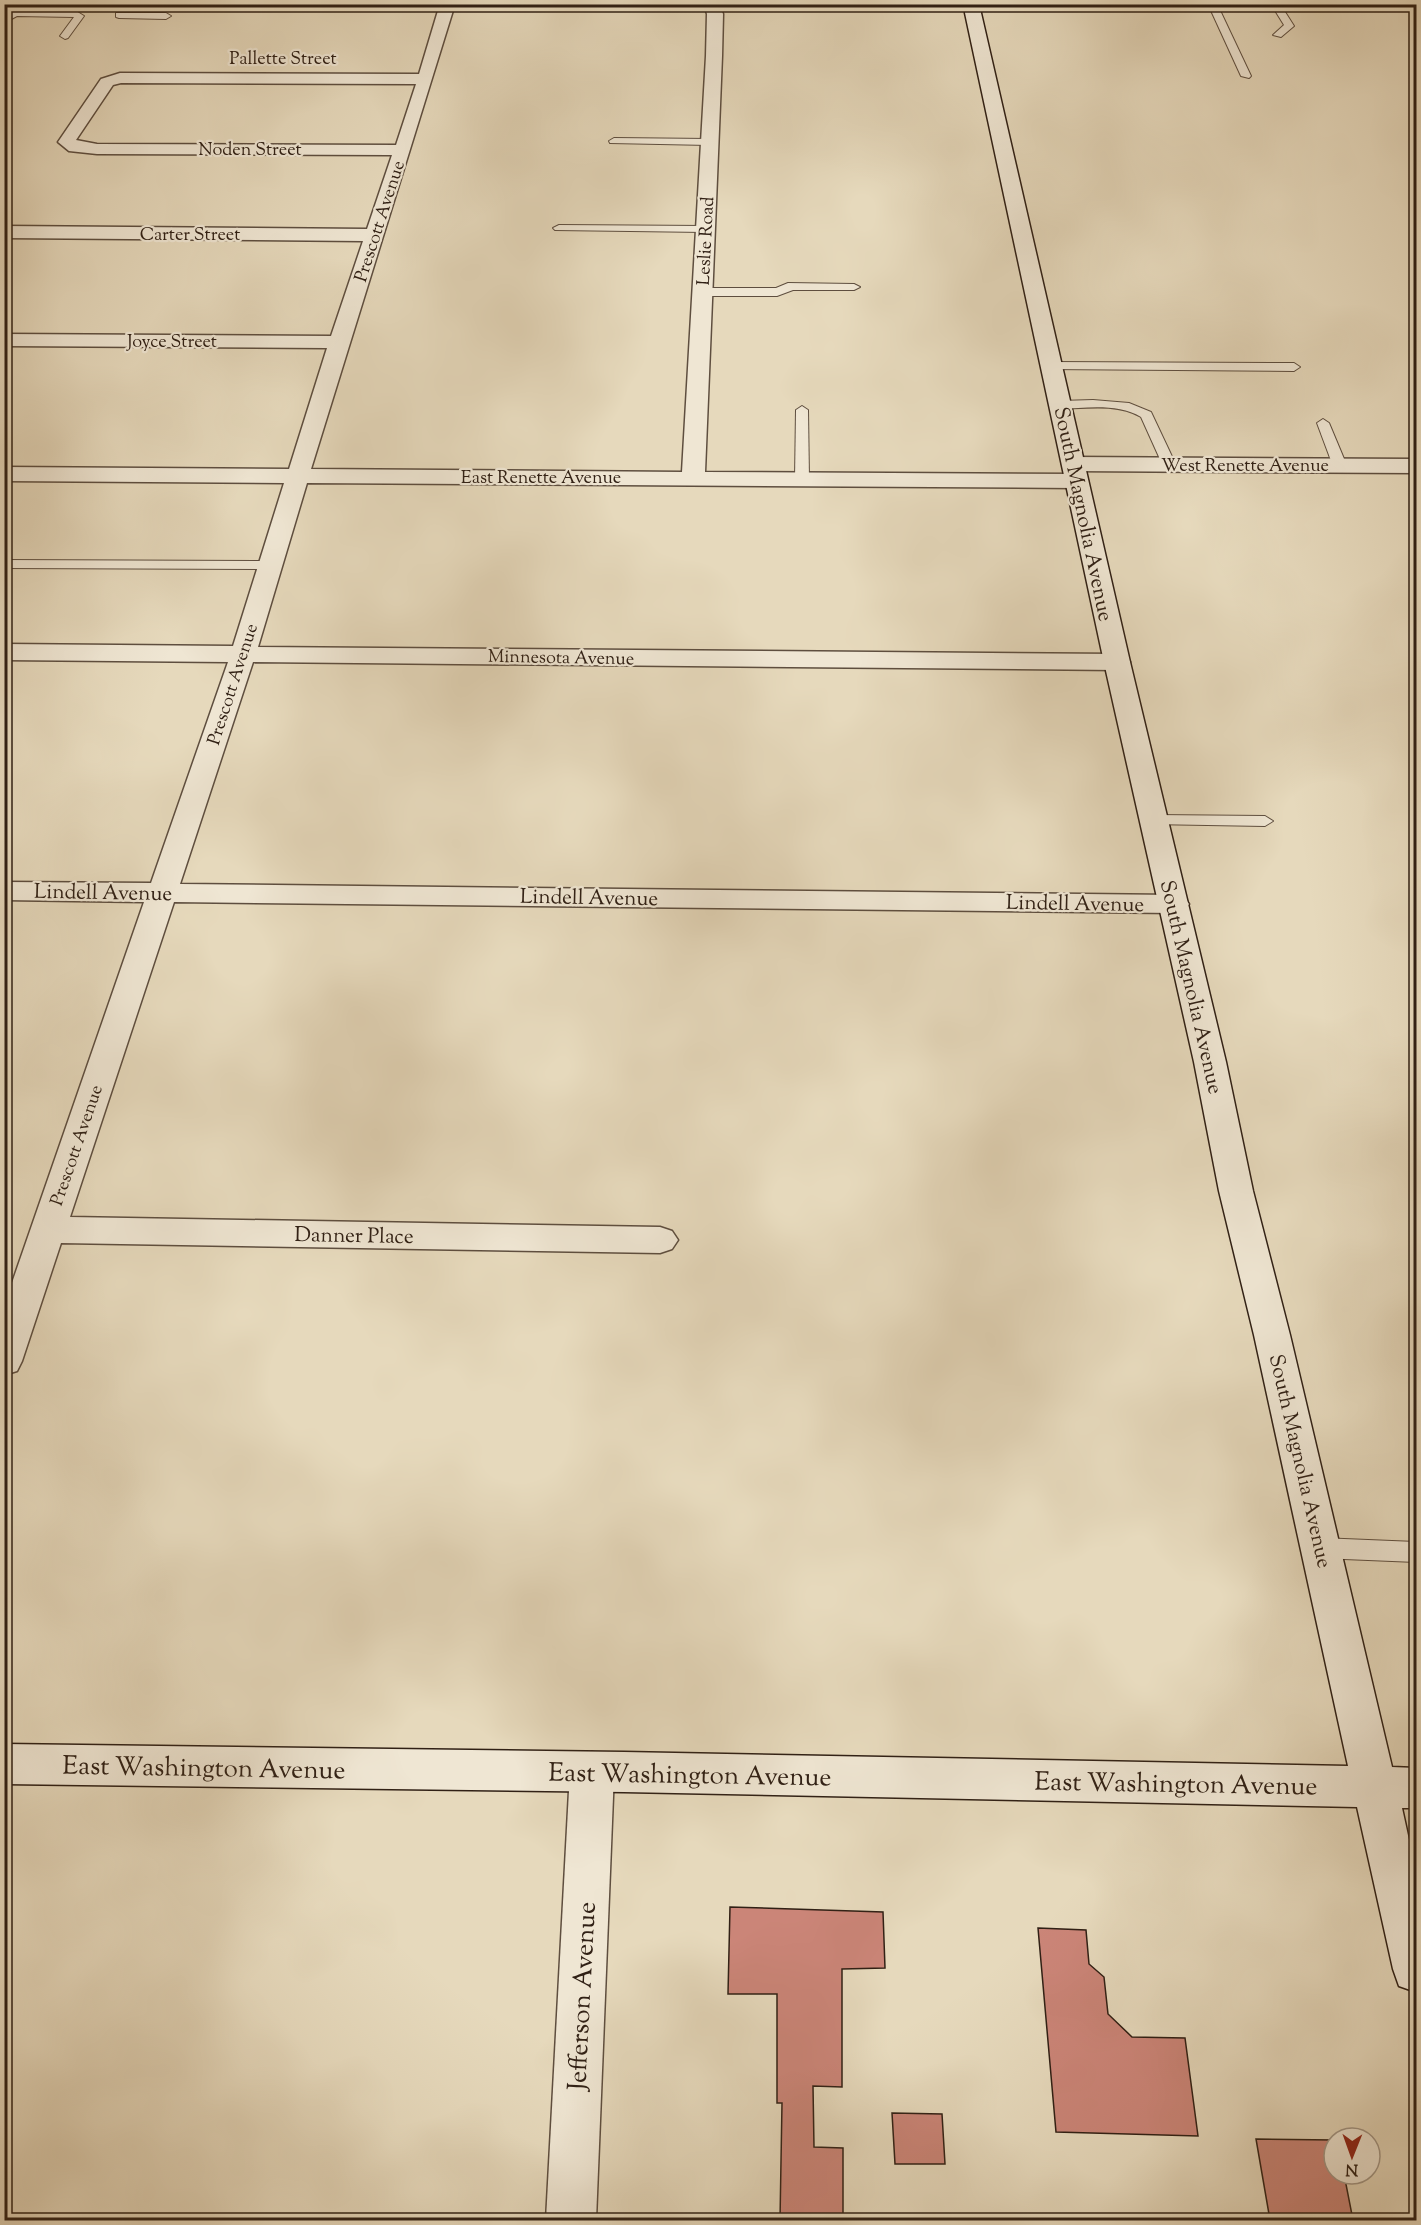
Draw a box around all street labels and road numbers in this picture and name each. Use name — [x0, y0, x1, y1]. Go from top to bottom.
street label: Pallette Street — [229, 47, 337, 73]
street label: Noden Street — [198, 138, 302, 164]
street label: Prescott Avenue — [349, 158, 413, 286]
street label: Leslie Road — [692, 196, 722, 286]
street label: Carter Street — [140, 223, 240, 249]
street label: Joyce Street — [126, 330, 217, 356]
street label: South Magnolia Avenue — [1045, 404, 1119, 625]
street label: West Renette Avenue — [1161, 454, 1329, 480]
street label: East Renette Avenue — [461, 466, 621, 492]
street label: Prescott Avenue — [202, 621, 266, 749]
street label: Minnesota Avenue — [488, 645, 634, 673]
street label: Lindell Avenue — [33, 878, 172, 910]
street label: South Magnolia Avenue — [1151, 878, 1229, 1097]
street label: Lindell Avenue — [519, 883, 658, 915]
street label: Lindell Avenue — [1005, 889, 1144, 921]
street label: Prescott Avenue — [45, 1082, 111, 1210]
street label: Danner Place — [294, 1221, 414, 1253]
street label: South Magnolia Avenue — [1260, 1352, 1338, 1571]
street label: East Washington Avenue — [62, 1749, 346, 1790]
street label: East Washington Avenue — [548, 1756, 832, 1797]
street label: East Washington Avenue — [1034, 1765, 1318, 1806]
street label: Jefferson Avenue — [560, 1901, 607, 2093]

